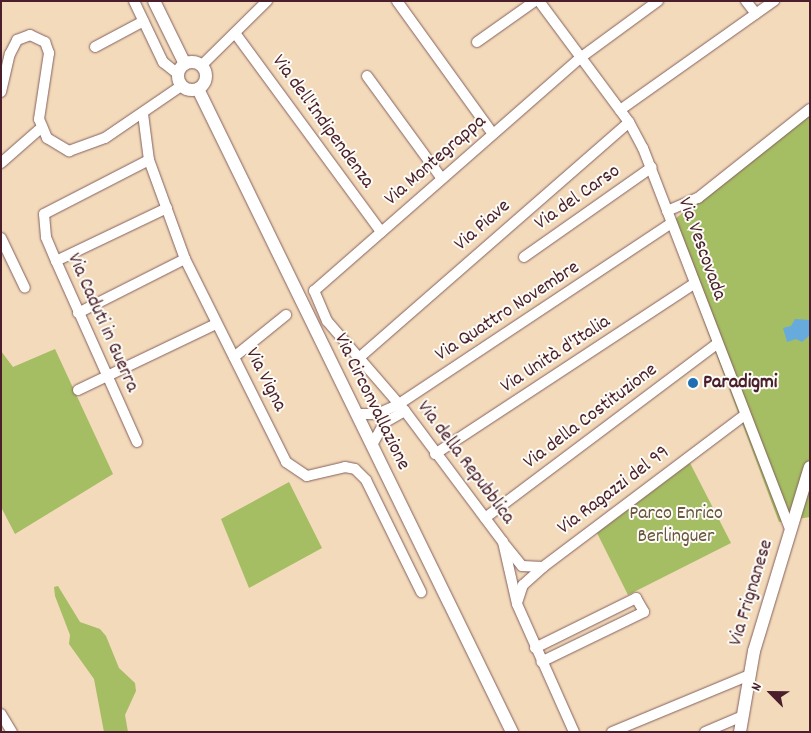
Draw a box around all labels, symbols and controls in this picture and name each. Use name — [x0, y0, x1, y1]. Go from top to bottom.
street label: Via dell'Indipendenza — [266, 51, 378, 193]
street label: Via Montegrappa — [380, 110, 492, 212]
street label: Via del Carso — [531, 160, 625, 236]
street label: Via Vescovada — [671, 194, 731, 304]
street label: Via Piave — [450, 195, 516, 257]
street label: Via Caduti in Guerra — [61, 250, 143, 396]
street label: Via Quattro Novembre — [431, 256, 585, 368]
street label: Via Unità d'Italia — [497, 311, 615, 399]
street label: Via Circonvallazione — [328, 330, 414, 474]
street label: Via Vigna — [239, 344, 291, 416]
street label: Via della Costituzione — [519, 359, 663, 475]
place label: Paradigmi — [703, 371, 777, 395]
marker: Paradigmi — [687, 377, 699, 389]
street label: Via della Repubblica — [411, 397, 519, 529]
street label: Via Ragazzi del 99 — [553, 441, 675, 541]
park label: Parco Enrico Berlinguer — [629, 502, 723, 549]
street label: Via Frignanese — [724, 537, 780, 649]
north arrow — [746, 668, 796, 718]
text: N — [747, 680, 768, 694]

